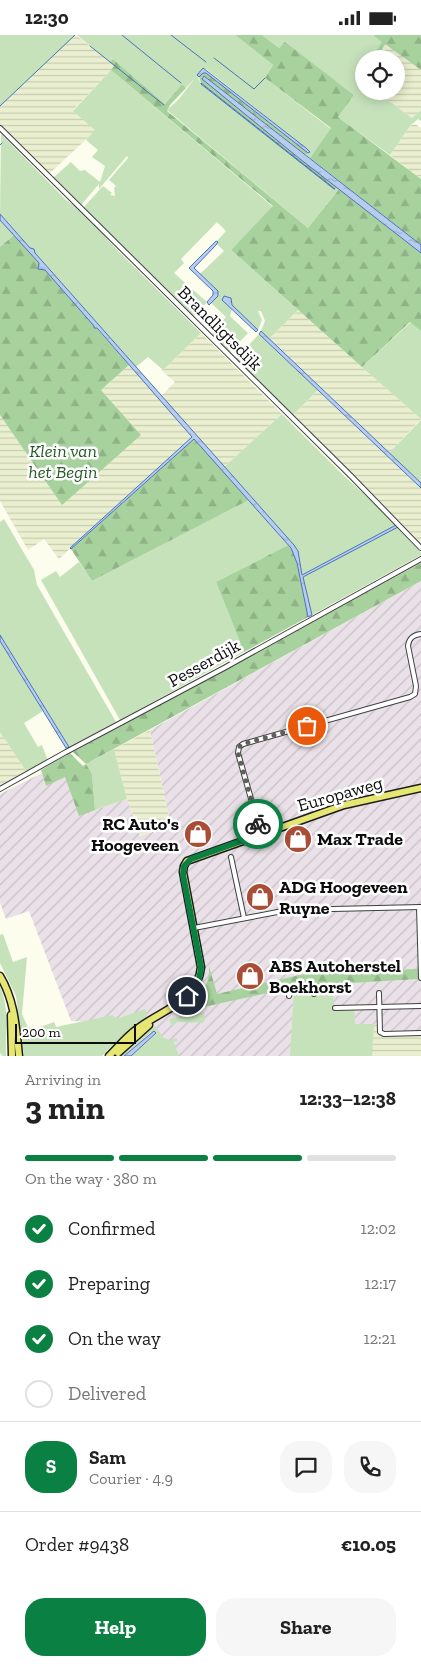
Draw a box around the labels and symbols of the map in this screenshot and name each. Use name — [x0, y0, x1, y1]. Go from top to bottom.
street label: Brandligtsdijk — [173, 281, 267, 375]
park label: Klein van het Begin — [29, 440, 97, 483]
street label: Pesserdijk — [164, 634, 244, 692]
pin — [286, 705, 328, 747]
street label: Europaweg — [295, 771, 385, 817]
courier — [233, 799, 283, 849]
place label: RC Auto's Hoogeveen — [91, 813, 179, 856]
shop icon: RC Auto's Hoogeveen — [183, 819, 213, 849]
shop icon: Max Trade — [283, 824, 313, 854]
place label: Max Trade — [317, 828, 403, 850]
place label: ADG Hoogeveen Ruyne — [279, 876, 408, 919]
shop icon: ADG Hoogeveen Ruyne — [245, 882, 275, 912]
place label: ABS Autoherstel Boekhorst — [269, 955, 401, 998]
shop icon: ABS Autoherstel Boekhorst — [235, 961, 265, 991]
pin — [166, 975, 208, 1017]
scale bar — [15, 1021, 136, 1044]

